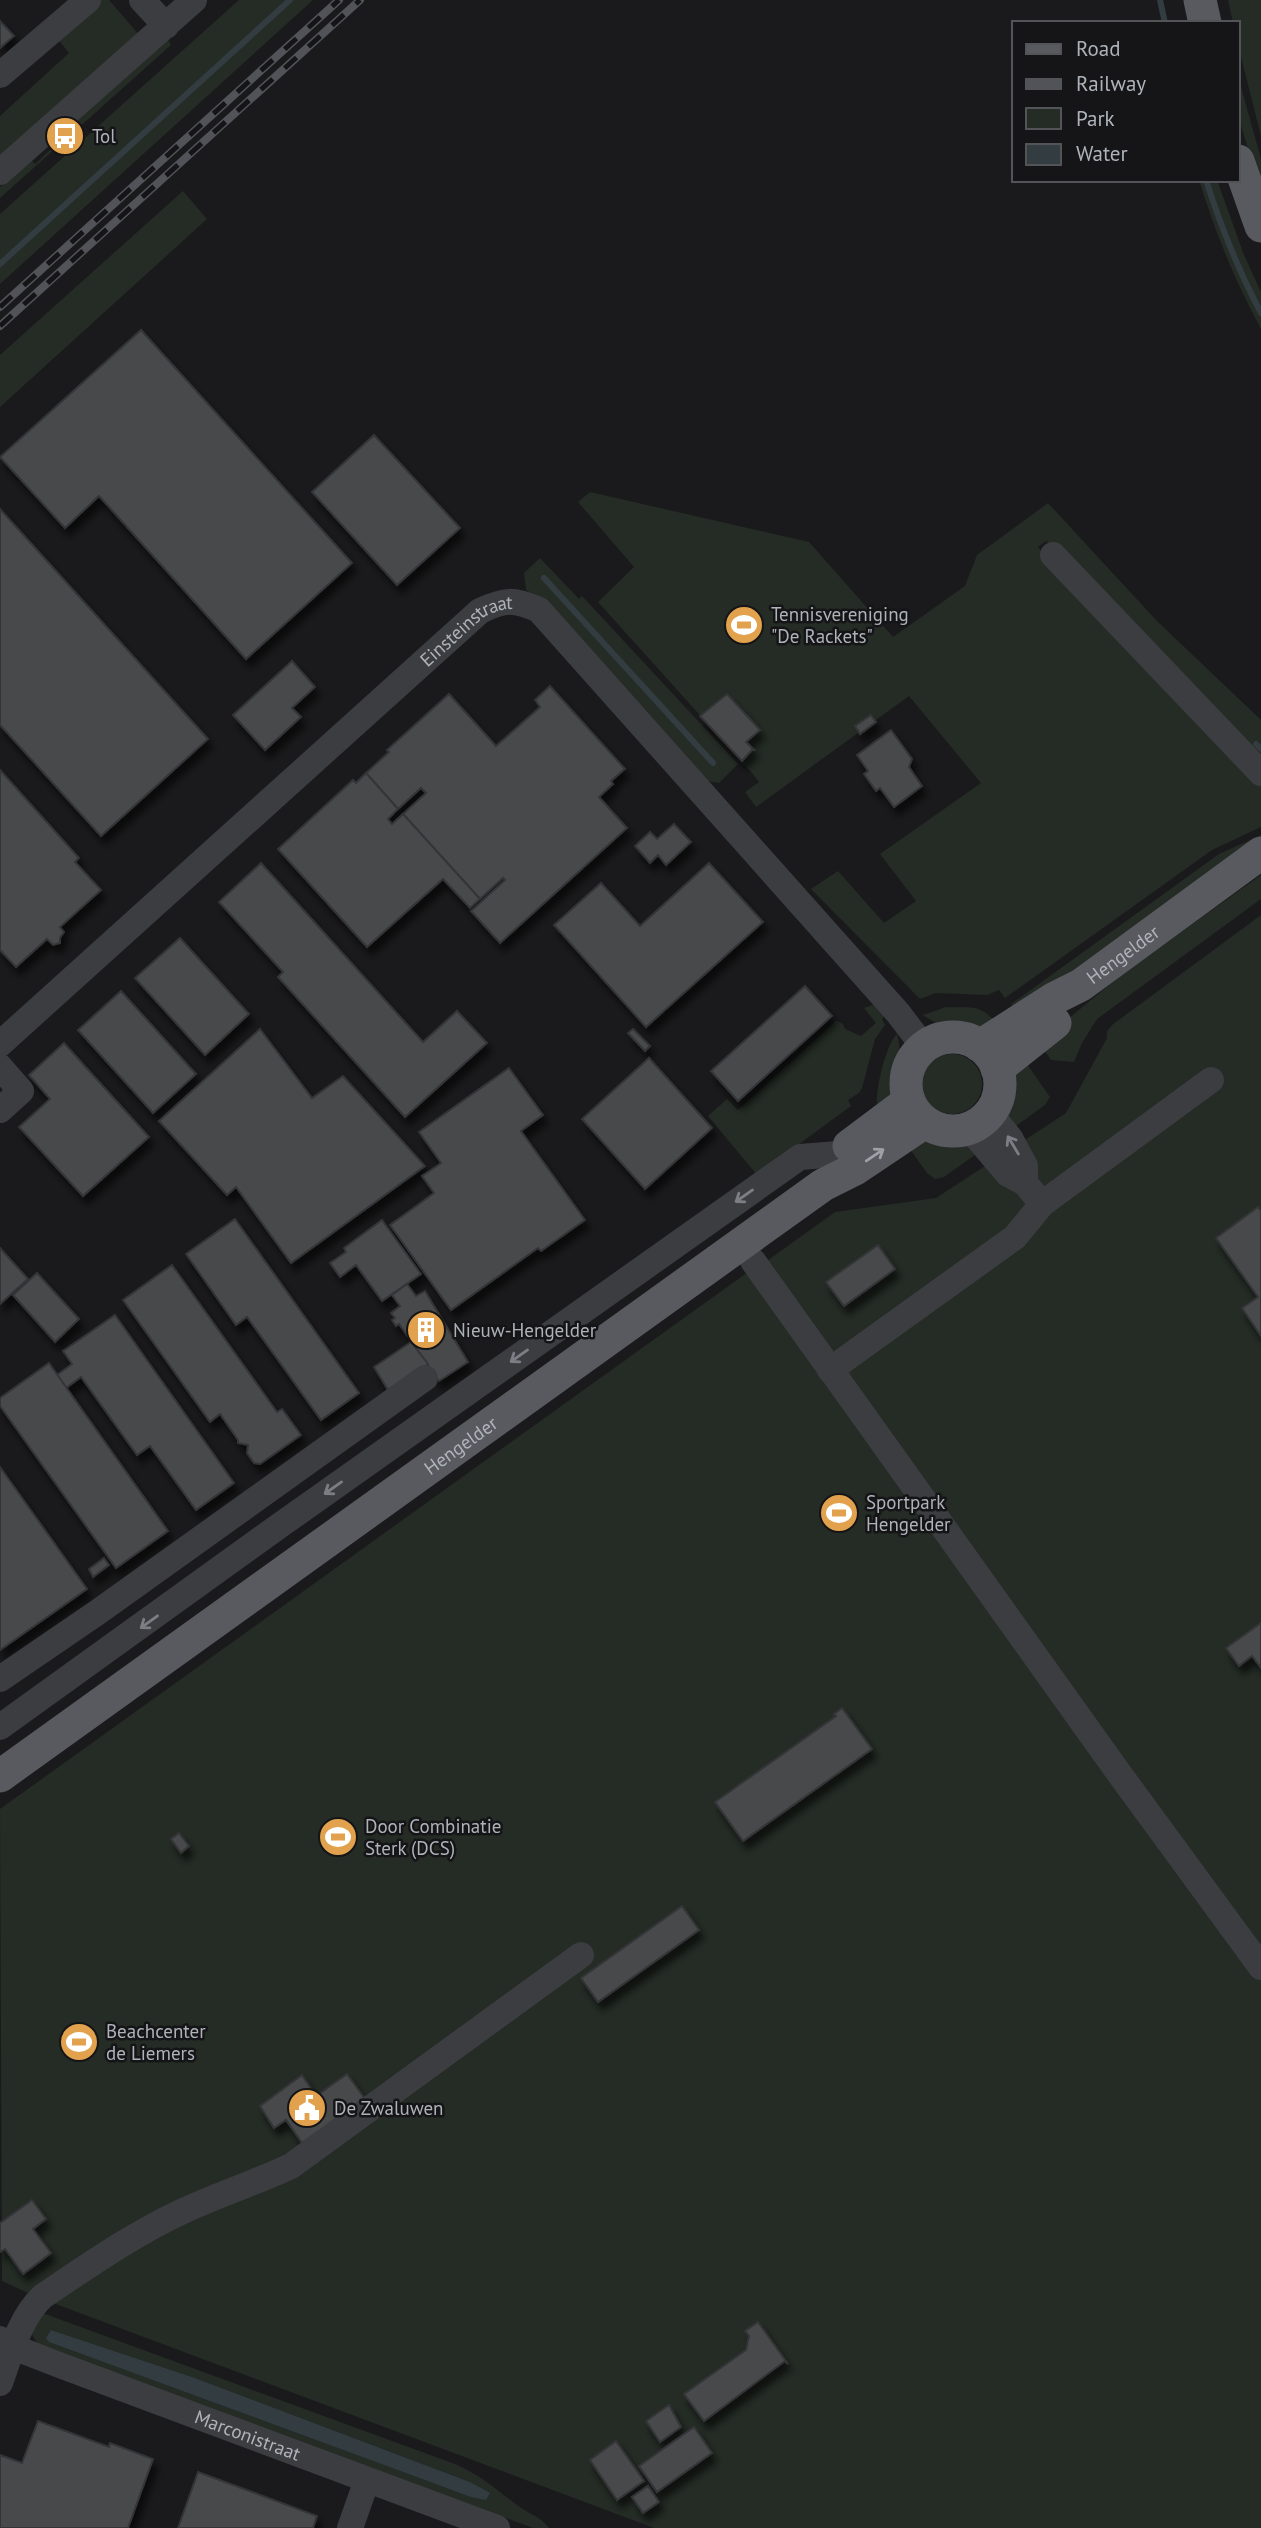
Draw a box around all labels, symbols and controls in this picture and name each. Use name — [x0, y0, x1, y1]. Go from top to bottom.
legend — [1012, 21, 1240, 182]
text: Road — [1076, 35, 1120, 62]
text: Railway — [1076, 70, 1146, 97]
text: Park — [1076, 105, 1115, 132]
bus stop icon: Tol — [44, 115, 86, 157]
place label: Tol — [92, 124, 116, 148]
text: Water — [1076, 140, 1128, 167]
street label: Einsteinstraat — [415, 590, 513, 672]
place label: Tennisvereniging "De Rackets" — [771, 602, 909, 648]
sports icon: Tennisvereniging "De Rackets" — [723, 604, 765, 646]
street label: Hengelder — [1082, 919, 1164, 989]
one-way arrow — [1006, 1136, 1020, 1156]
one-way arrow — [864, 1148, 884, 1162]
one-way arrow — [735, 1189, 754, 1203]
building icon: Nieuw-Hengelder — [405, 1309, 447, 1351]
place label: Nieuw-Hengelder — [453, 1318, 597, 1342]
one-way arrow — [509, 1348, 528, 1363]
street label: Hengelder — [419, 1411, 502, 1480]
one-way arrow — [324, 1481, 343, 1495]
place label: Sportpark Hengelder — [866, 1490, 951, 1536]
sports icon: Sportpark Hengelder — [818, 1492, 860, 1534]
one-way arrow — [140, 1614, 159, 1629]
place label: Door Combinatie Sterk (DCS) — [365, 1814, 501, 1860]
sports icon: Door Combinatie Sterk (DCS) — [317, 1816, 359, 1858]
place label: Beachcenter de Liemers — [106, 2019, 206, 2065]
sports icon: Beachcenter de Liemers — [58, 2021, 100, 2063]
public building icon: De Zwaluwen — [286, 2087, 328, 2129]
place label: De Zwaluwen — [334, 2096, 443, 2120]
street label: Marconistraat — [192, 2405, 304, 2466]

